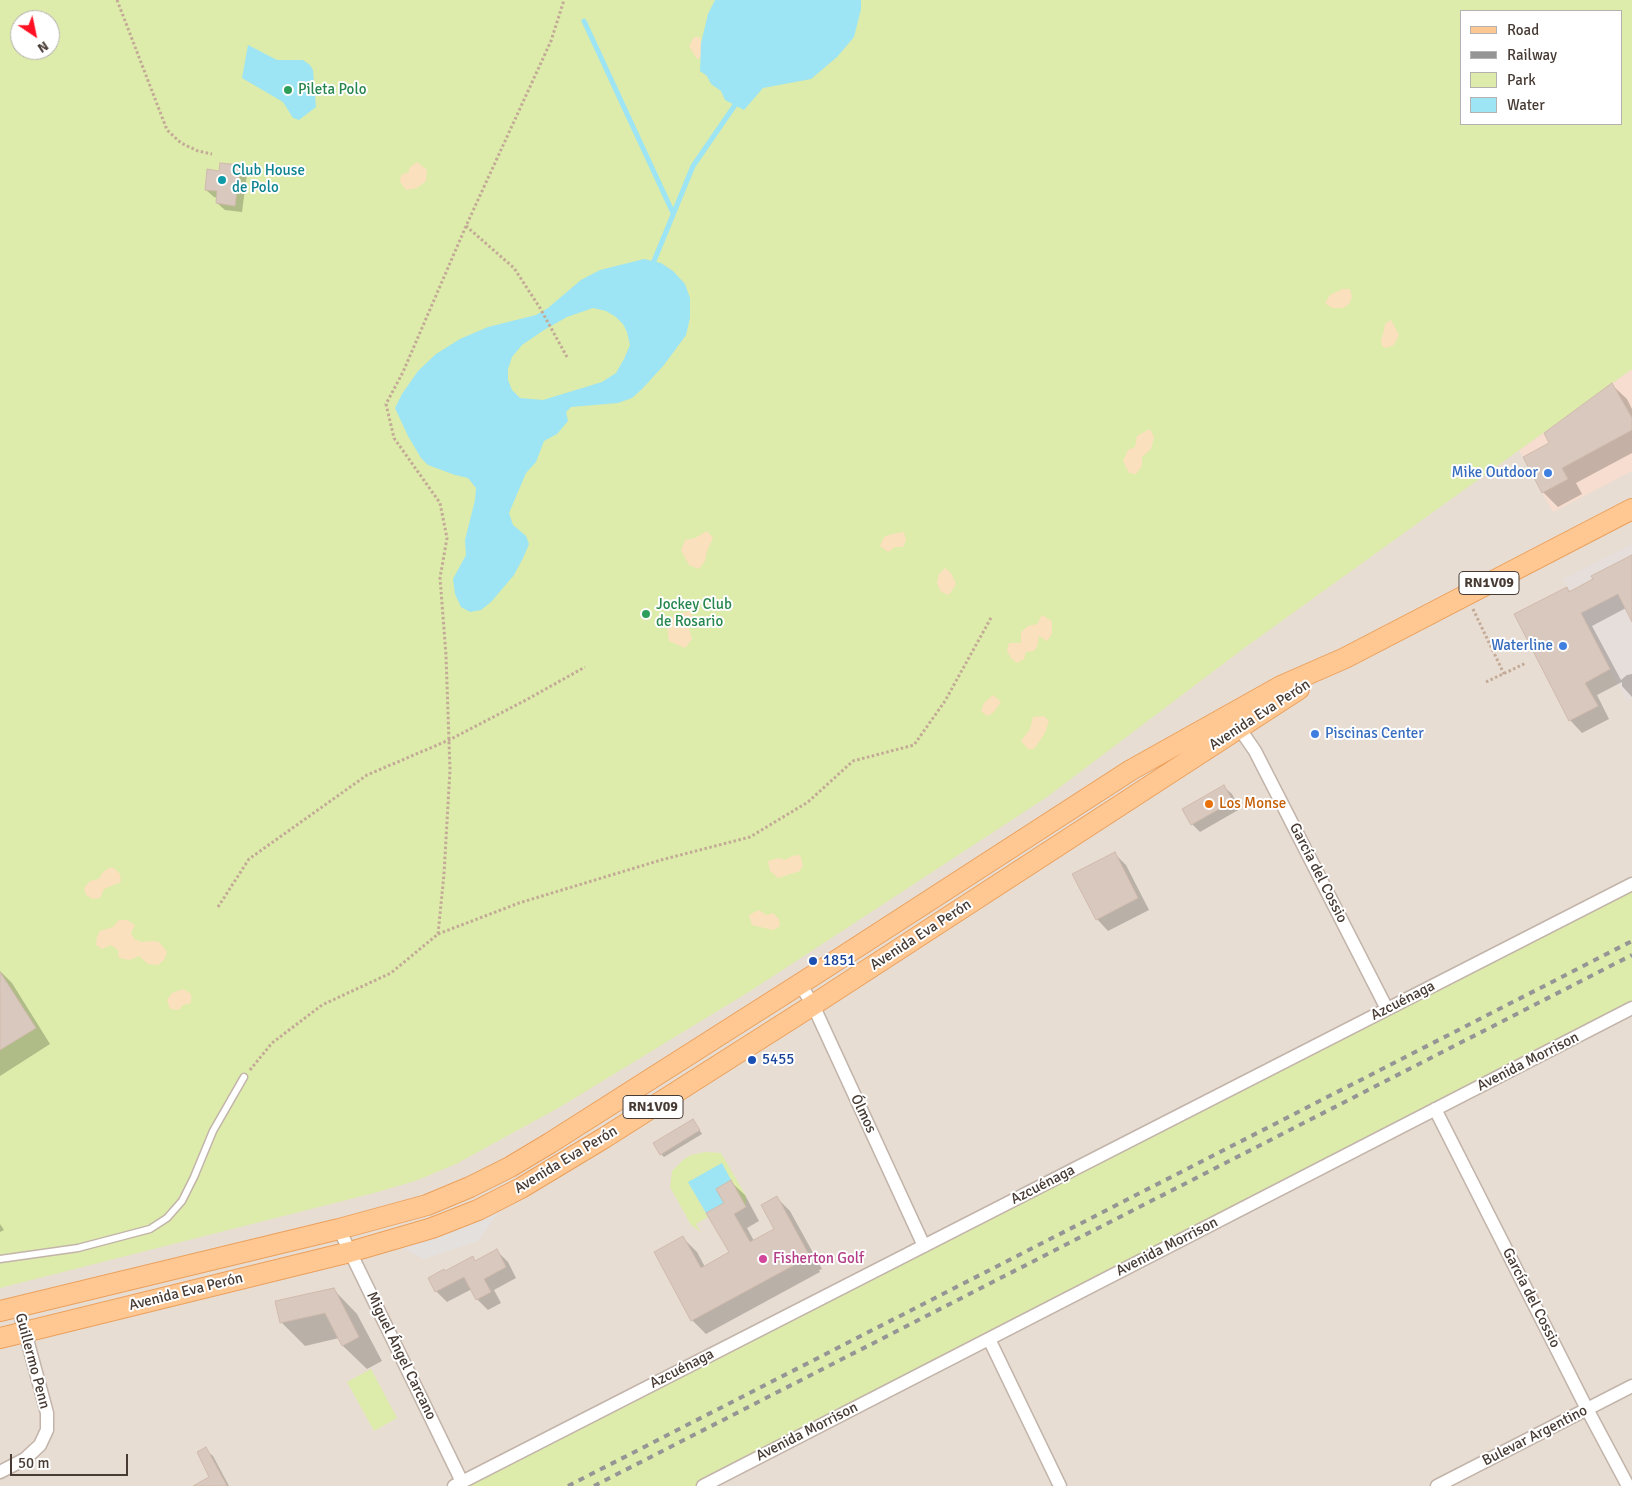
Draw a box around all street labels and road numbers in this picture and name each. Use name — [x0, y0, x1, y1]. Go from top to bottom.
road number: RN1V09 — [1459, 572, 1519, 594]
street label: Avenida Eva Perón — [1206, 676, 1314, 754]
street label: García del Cossio — [1285, 820, 1351, 926]
street label: Avenida Eva Perón — [867, 896, 975, 974]
street label: Azcuénaga — [1368, 977, 1438, 1025]
street label: Avenida Morrison — [1474, 1029, 1582, 1095]
street label: Ólmos — [846, 1092, 880, 1136]
road number: RN1V09 — [623, 1096, 683, 1118]
street label: Avenida Eva Perón — [511, 1122, 621, 1198]
street label: Azcuénaga — [1008, 1161, 1078, 1209]
street label: Avenida Morrison — [1113, 1214, 1221, 1280]
street label: García del Cossio — [1498, 1245, 1564, 1351]
street label: Avenida Eva Perón — [127, 1269, 245, 1315]
street label: Miguel Ángel Carcano — [362, 1289, 440, 1423]
street label: Guillermo Penn — [11, 1311, 53, 1411]
street label: Azcuénaga — [647, 1345, 717, 1393]
street label: Avenida Morrison — [753, 1399, 861, 1465]
street label: Bulevar Argentino — [1479, 1402, 1591, 1470]

